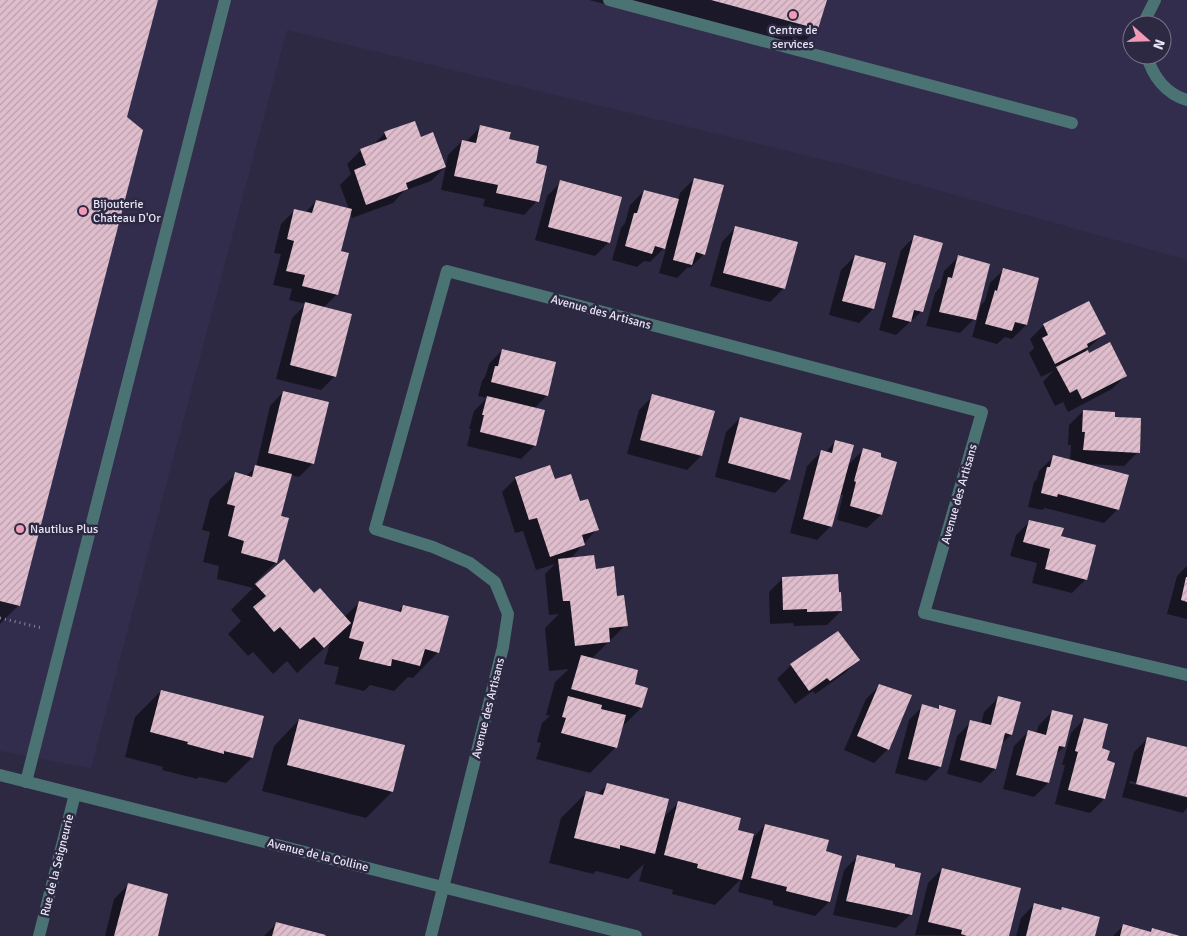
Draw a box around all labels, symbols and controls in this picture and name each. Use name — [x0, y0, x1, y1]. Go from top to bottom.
marker: Centre de services — [787, 9, 799, 21]
north arrow — [1122, 15, 1172, 65]
place label: Centre de services — [768, 23, 818, 52]
text: N — [1149, 37, 1168, 52]
place label: Bijouterie Chateau D'Or — [93, 197, 161, 226]
marker: Bijouterie Chateau D'Or — [77, 205, 89, 217]
street label: Avenue des Artisans — [549, 292, 653, 333]
street label: Avenue des Artisans — [938, 443, 981, 546]
place label: Nautilus Plus — [30, 522, 98, 537]
marker: Nautilus Plus — [14, 523, 26, 535]
street label: Avenue des Artisans — [469, 656, 508, 760]
street label: Rue de la Seigneurie — [38, 813, 77, 918]
street label: Avenue de la Colline — [266, 836, 370, 875]

